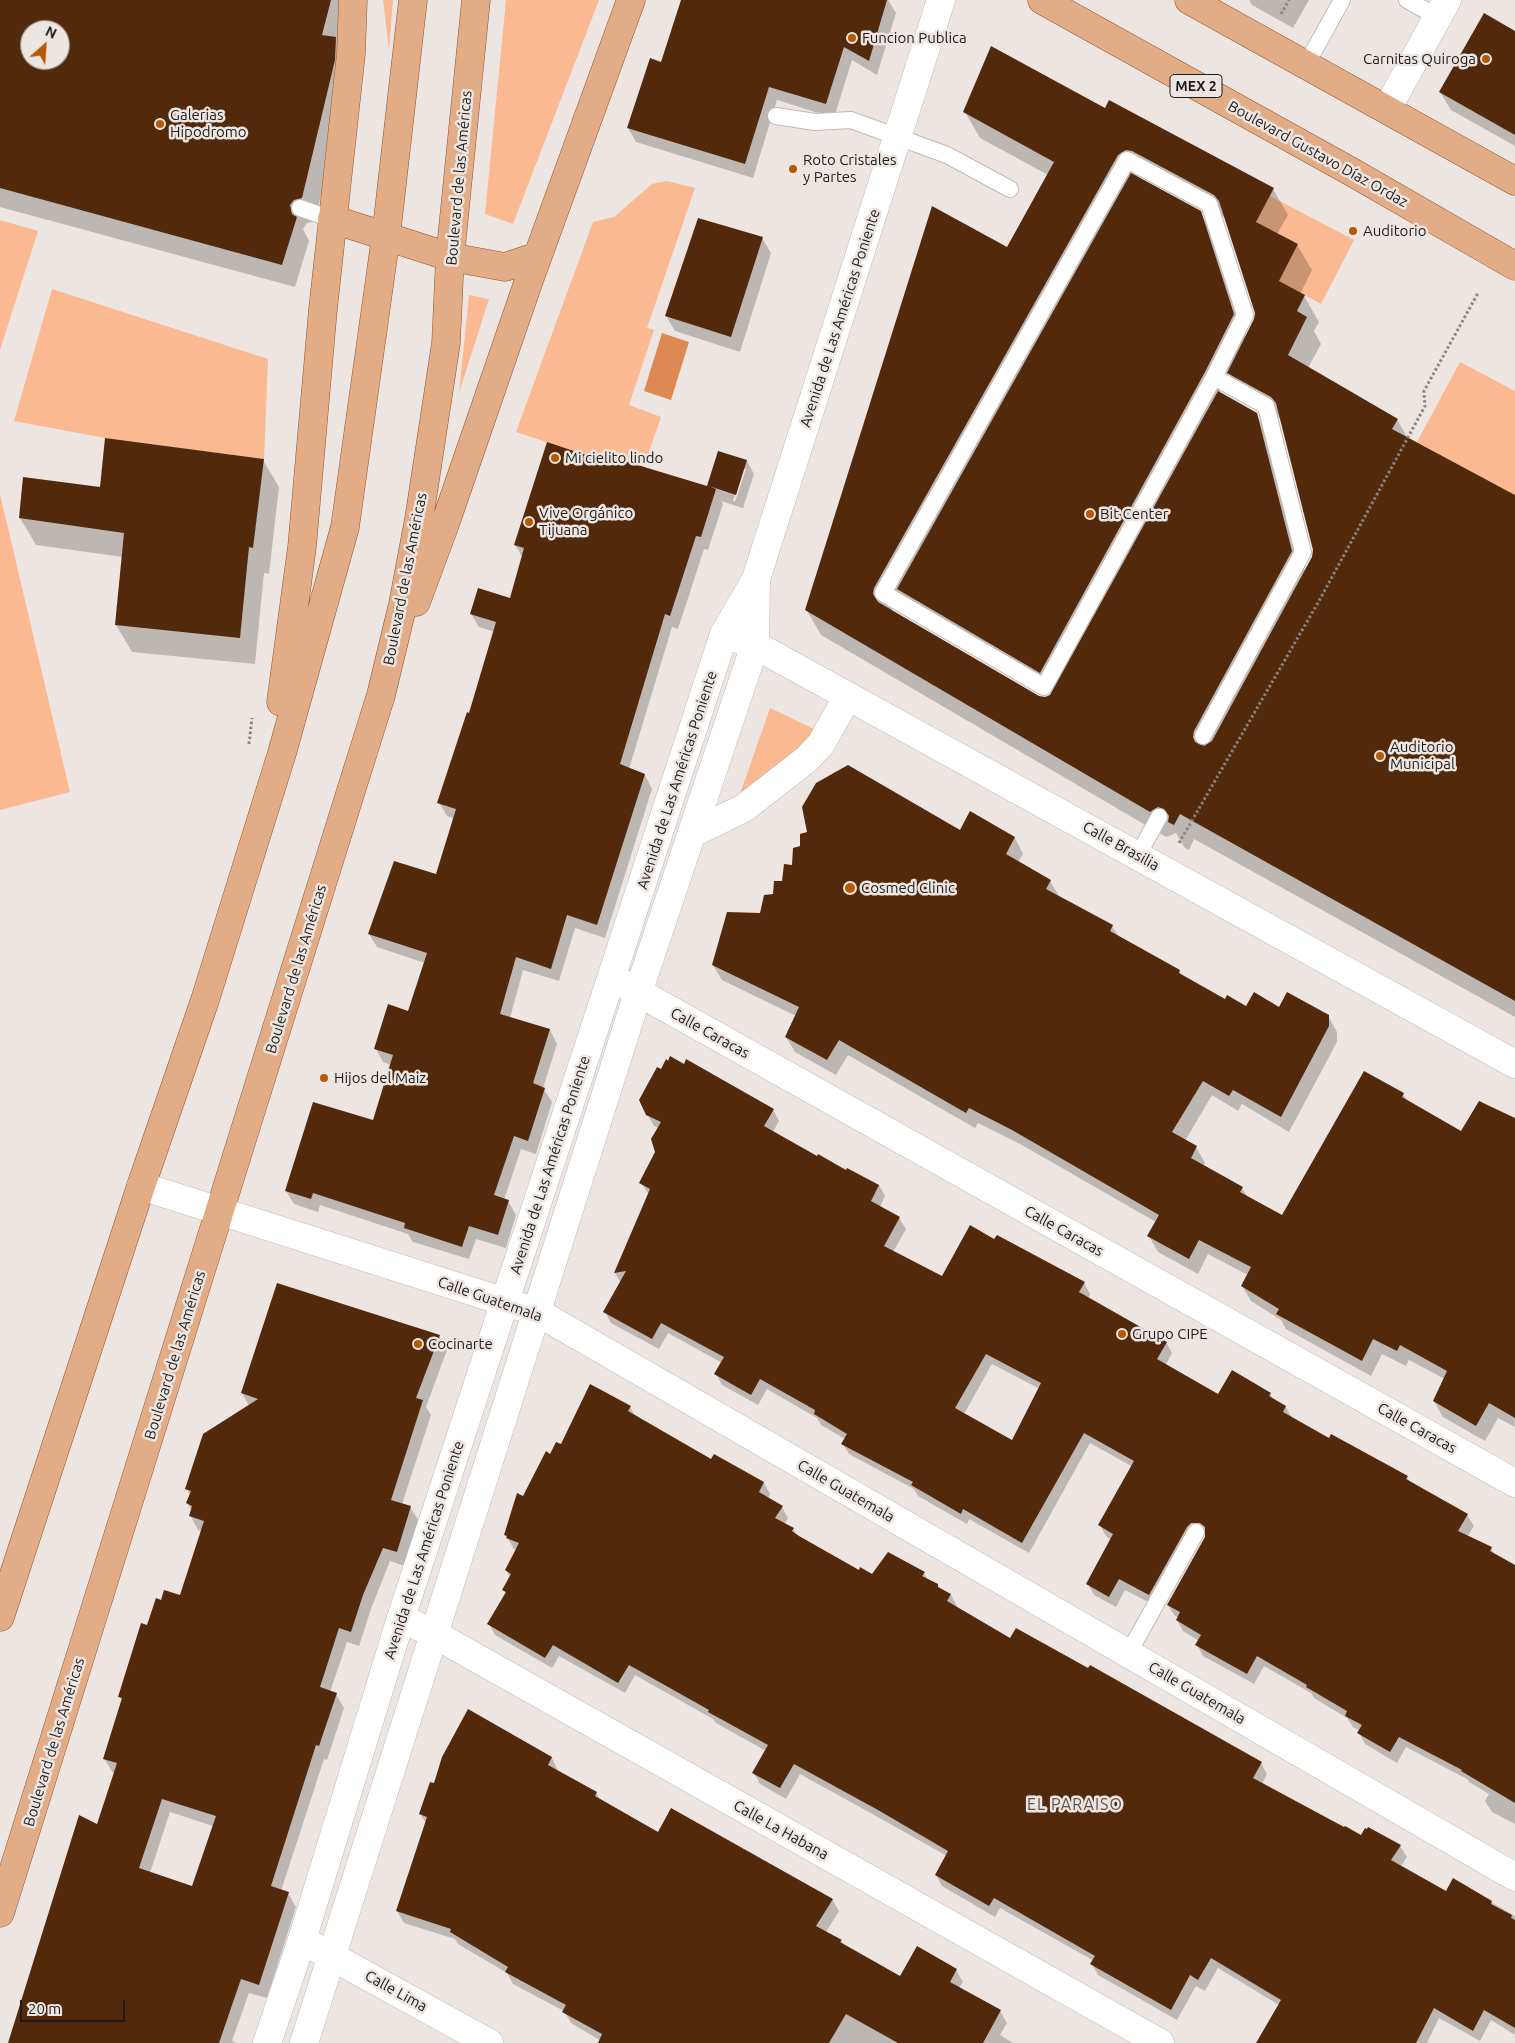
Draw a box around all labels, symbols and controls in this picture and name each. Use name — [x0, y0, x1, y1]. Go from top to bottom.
north arrow — [20, 20, 70, 70]
text: N — [43, 23, 59, 42]
place label: Funcion Publica — [862, 29, 967, 47]
marker: Funcion Publica — [846, 32, 858, 44]
place label: Carnitas Quiroga — [1363, 50, 1476, 68]
marker: Carnitas Quiroga — [1480, 53, 1492, 65]
road number: MEX 2 — [1170, 74, 1222, 98]
street label: Boulevard de las Américas — [442, 90, 476, 266]
street label: Boulevard Gustavo Díaz Ordaz — [1225, 97, 1411, 211]
place label: Galerias Hipodromo — [170, 106, 247, 141]
marker: Galerias Hipodromo — [154, 118, 166, 130]
place label: Roto Cristales y Partes — [803, 151, 896, 186]
marker: Roto Cristales y Partes — [787, 163, 799, 175]
street label: Avenida de Las Américas Poniente — [796, 206, 884, 430]
place label: Auditorio — [1363, 222, 1426, 240]
marker: Auditorio — [1347, 225, 1359, 237]
place label: Mi cielito lindo — [565, 449, 663, 467]
marker: Mi cielito lindo — [549, 452, 561, 464]
street label: Boulevard de las Américas — [379, 491, 431, 667]
place label: Vive Orgánico Tijuana — [539, 504, 633, 539]
place label: Bit Center — [1100, 505, 1168, 523]
marker: Bit Center — [1084, 508, 1096, 520]
marker: Vive Orgánico Tijuana — [523, 516, 535, 528]
street label: Avenida de Las Américas Poniente — [633, 668, 721, 892]
place label: Auditorio Municipal — [1390, 738, 1455, 773]
marker: Auditorio Municipal — [1374, 750, 1386, 762]
street label: Calle Brasilia — [1080, 818, 1162, 874]
place label: Cosmed Clinic — [861, 879, 955, 897]
marker: Cosmed Clinic — [843, 881, 857, 895]
street label: Boulevard de las Américas — [262, 882, 330, 1056]
street label: Calle Caracas — [667, 1004, 753, 1062]
street label: Avenida de Las Américas Poniente — [506, 1053, 594, 1277]
place label: Hijos del Maiz — [334, 1069, 426, 1087]
marker: Hijos del Maiz — [318, 1072, 330, 1084]
street label: Calle Caracas — [1021, 1202, 1107, 1260]
street label: Boulevard de las Américas — [141, 1268, 209, 1442]
street label: Calle Guatemala — [435, 1273, 545, 1325]
place label: Grupo CIPE — [1132, 1325, 1208, 1343]
marker: Grupo CIPE — [1116, 1328, 1128, 1340]
place label: Cocinarte — [428, 1335, 493, 1353]
marker: Cocinarte — [412, 1338, 424, 1350]
street label: Calle Caracas — [1374, 1399, 1460, 1457]
street label: Avenida de Las Américas Poniente — [380, 1438, 468, 1662]
street label: Calle Guatemala — [794, 1456, 898, 1526]
street label: Boulevard de las Américas — [20, 1655, 88, 1829]
street label: Calle Guatemala — [1145, 1658, 1249, 1728]
district label: EL PARAISO — [1026, 1795, 1124, 1815]
street label: Calle La Habana — [730, 1796, 832, 1864]
street label: Calle Lima — [362, 1967, 430, 2015]
scale bar — [22, 1990, 128, 2022]
text: 20 m — [28, 2000, 61, 2017]

